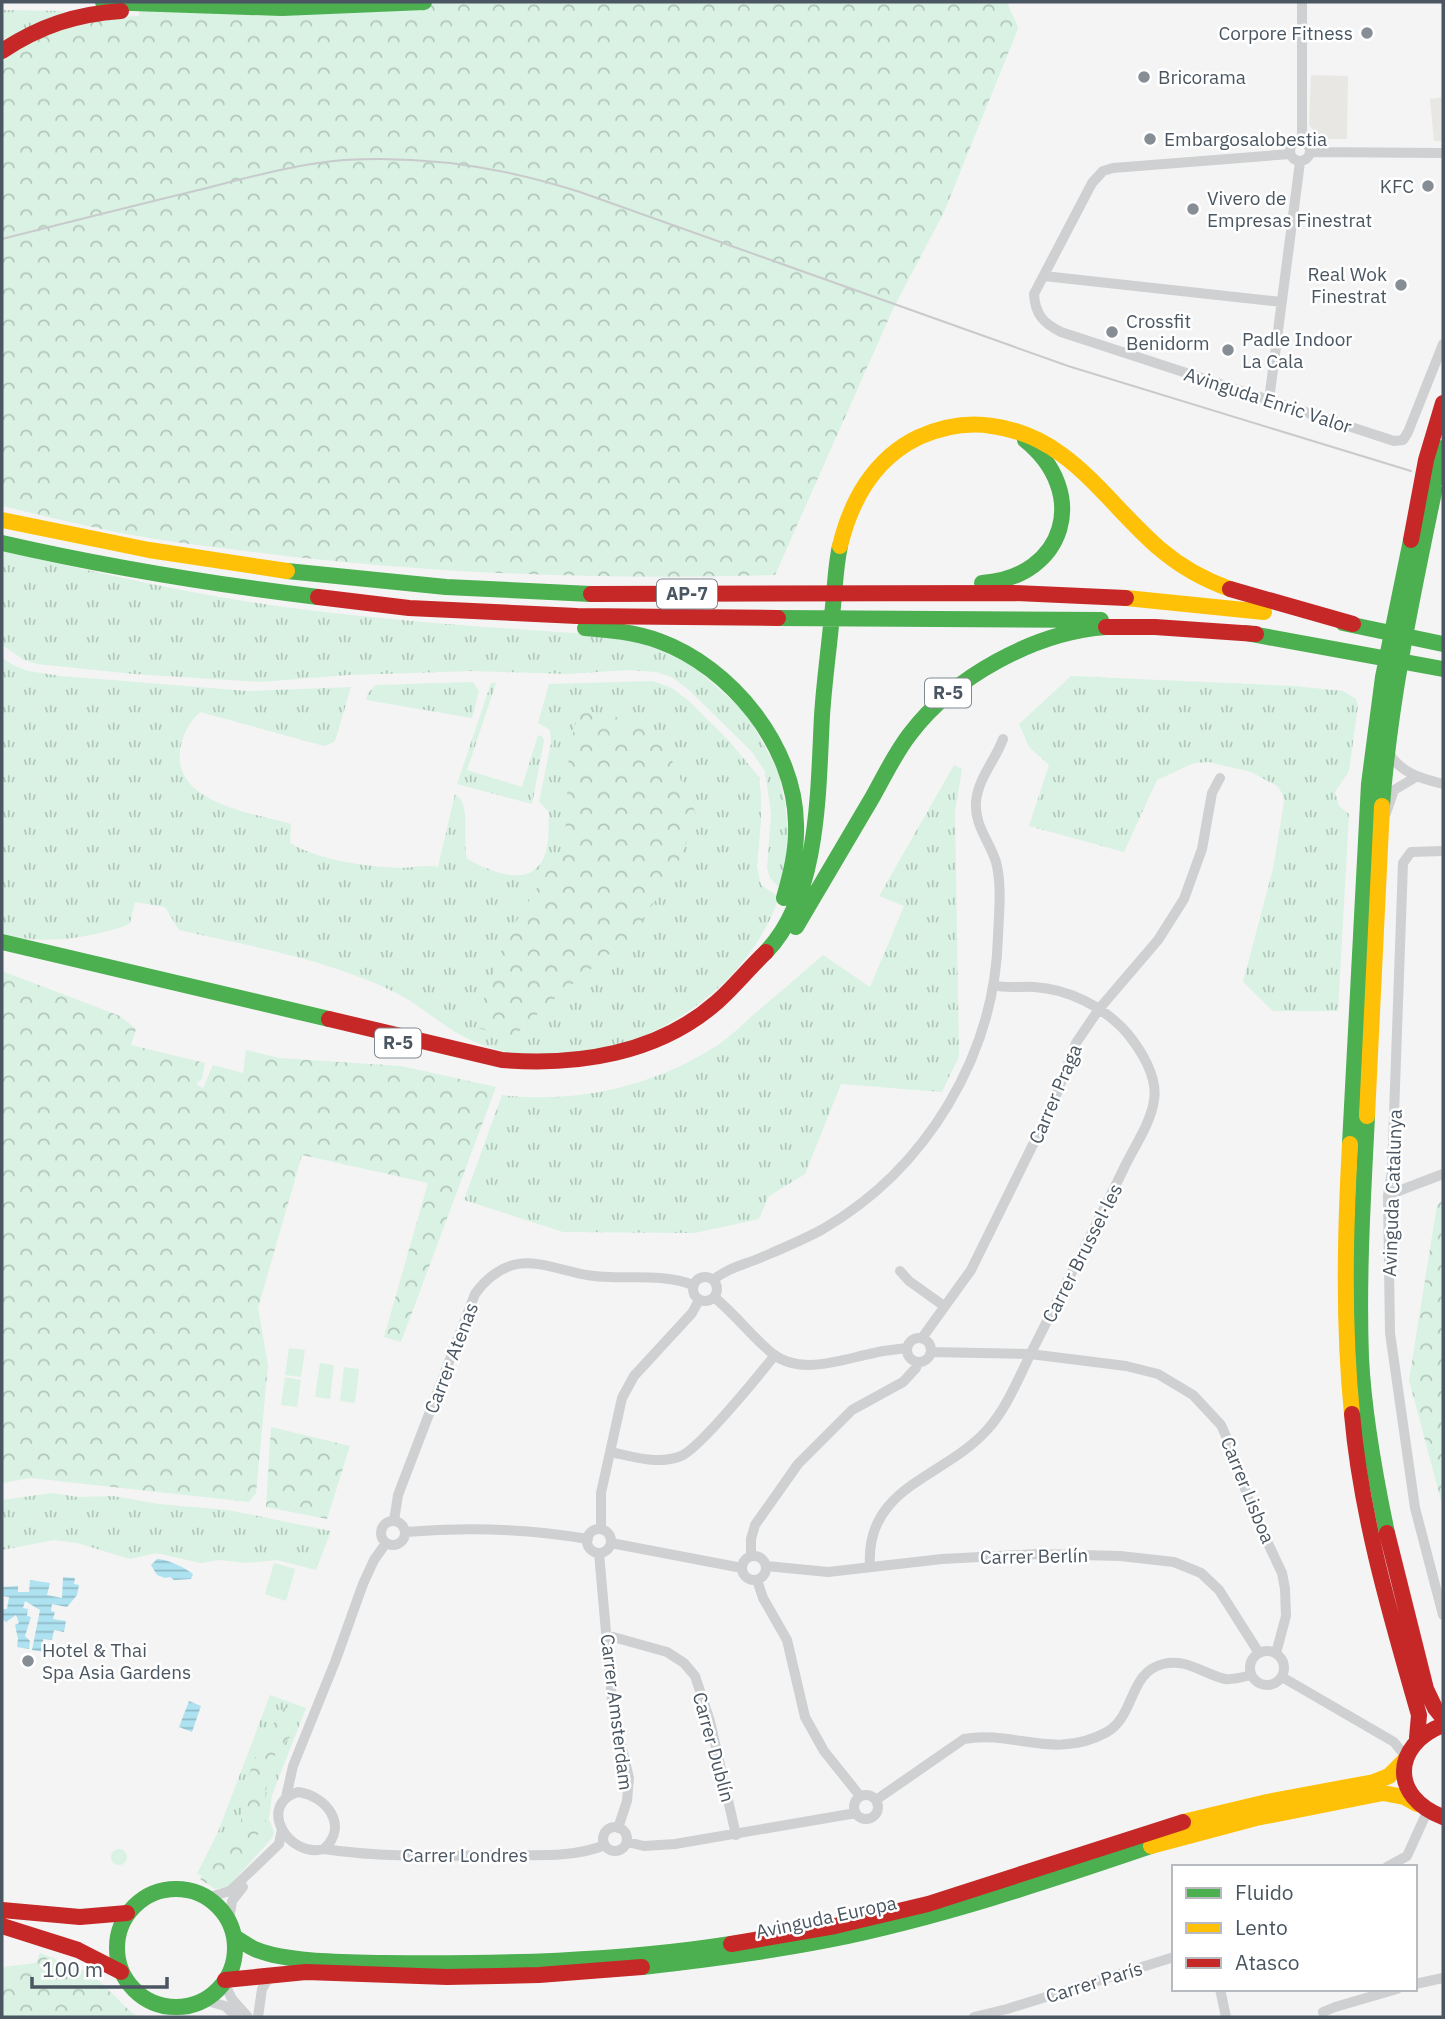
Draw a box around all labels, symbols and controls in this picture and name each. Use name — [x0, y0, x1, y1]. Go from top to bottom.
place label: Corpore Fitness — [1218, 21, 1353, 45]
marker: Corpore Fitness — [1359, 25, 1375, 41]
place label: Bricorama — [1158, 65, 1246, 89]
marker: Bricorama — [1136, 69, 1152, 85]
place label: Embargosalobestia — [1164, 127, 1327, 151]
marker: Embargosalobestia — [1142, 131, 1158, 147]
place label: KFC — [1380, 174, 1414, 198]
marker: KFC — [1420, 178, 1436, 194]
place label: Vivero de Empresas Finestrat — [1207, 186, 1372, 232]
marker: Vivero de Empresas Finestrat — [1185, 201, 1201, 217]
place label: Real Wok Finestrat — [1308, 262, 1387, 308]
marker: Real Wok Finestrat — [1393, 277, 1409, 293]
place label: Crossfit Benidorm — [1126, 309, 1210, 355]
marker: Crossfit Benidorm — [1104, 324, 1120, 340]
place label: Padle Indoor La Cala — [1242, 327, 1352, 373]
marker: Padle Indoor La Cala — [1220, 342, 1236, 358]
street label: Avinguda Enric Valor — [1181, 362, 1355, 438]
road number: AP-7 — [657, 580, 717, 608]
road number: R-5 — [925, 678, 971, 708]
road number: R-5 — [375, 1028, 421, 1058]
street label: Carrer Praga — [1023, 1040, 1087, 1148]
street label: Avinguda Catalunya — [1377, 1109, 1407, 1277]
street label: Carrer Brussel·les — [1037, 1179, 1127, 1327]
street label: Carrer Atenas — [419, 1299, 483, 1417]
street label: Carrer Lisboa — [1216, 1433, 1280, 1547]
street label: Carrer Berlín — [980, 1543, 1088, 1569]
street label: Carrer Amsterdam — [596, 1633, 638, 1791]
place label: Hotel & Thai Spa Asia Gardens — [42, 1638, 191, 1684]
marker: Hotel & Thai Spa Asia Gardens — [20, 1653, 36, 1669]
street label: Carrer Dublín — [688, 1689, 740, 1805]
street label: Carrer Londres — [402, 1843, 528, 1867]
legend — [1172, 1865, 1417, 1991]
text: Fluido — [1235, 1878, 1294, 1906]
street label: Avinguda Europa — [753, 1890, 899, 1944]
text: Lento — [1235, 1913, 1288, 1941]
scale bar — [32, 1946, 166, 1990]
text: Atasco — [1235, 1948, 1299, 1976]
text: 100 m — [42, 1955, 103, 1983]
street label: Carrer París — [1043, 1956, 1145, 2008]

